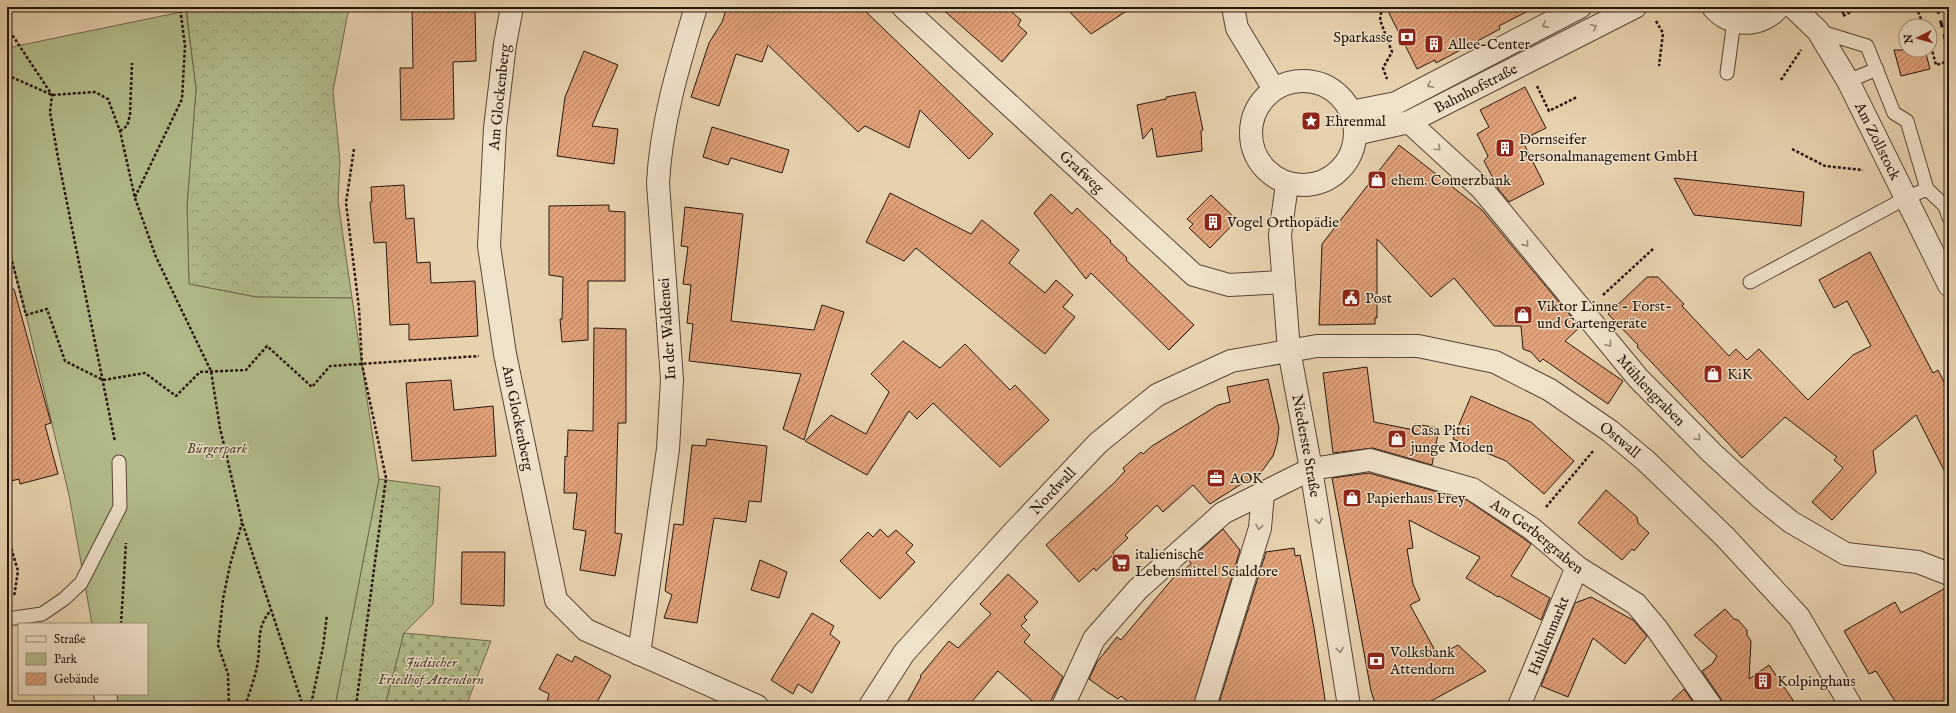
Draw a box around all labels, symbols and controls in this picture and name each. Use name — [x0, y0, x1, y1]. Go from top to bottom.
north arrow — [1898, 18, 1938, 58]
one-way arrow — [1542, 20, 1549, 28]
one-way arrow — [1589, 24, 1597, 32]
bank icon: Sparkasse — [1396, 26, 1418, 48]
place label: Sparkasse — [1333, 28, 1393, 47]
building icon: Allee-Center — [1423, 33, 1445, 55]
text: N — [1902, 33, 1917, 45]
place label: Allee-Center — [1447, 35, 1531, 54]
street label: Am Glockenberg — [484, 42, 515, 152]
street label: Bahnhofstraße — [1431, 59, 1521, 118]
one-way arrow — [1427, 80, 1434, 88]
street label: Am Zollstock — [1850, 98, 1905, 184]
place icon: Ehrenmal — [1300, 110, 1322, 132]
place label: Ehrenmal — [1325, 112, 1387, 131]
place label: Dornseifer Personalmanagement GmbH — [1519, 130, 1698, 166]
building icon: Dornseifer Personalmanagement GmbH — [1494, 137, 1516, 159]
one-way arrow — [1433, 144, 1441, 151]
street label: Grafweg — [1055, 147, 1108, 198]
shop icon: ehem. Comerzbank — [1366, 169, 1388, 191]
place label: ehem. Comerzbank — [1391, 171, 1512, 190]
building icon: Vogel Orthopädie — [1202, 211, 1224, 233]
place label: Vogel Orthopädie — [1226, 213, 1339, 232]
one-way arrow — [1521, 239, 1528, 246]
street label: In der Waldemei — [654, 277, 681, 381]
public building icon: Post — [1340, 287, 1362, 309]
place label: Post — [1365, 289, 1392, 308]
place label: Viktor Linne - Forst- und Gartengeräte — [1536, 297, 1672, 333]
shop icon: Viktor Linne - Forst- und Gartengeräte — [1512, 304, 1534, 326]
one-way arrow — [1604, 339, 1611, 346]
street label: Mühlengraben — [1612, 351, 1689, 430]
street label: Am Glockenberg — [497, 363, 538, 473]
shop icon: KiK — [1702, 363, 1724, 385]
place label: KiK — [1727, 365, 1753, 384]
street label: Niederste Straße — [1287, 393, 1324, 499]
street label: Ostwall — [1596, 418, 1645, 463]
place label: Casa Pitti junge Moden — [1409, 421, 1494, 457]
shop icon: Casa Pitti junge Moden — [1386, 428, 1408, 450]
one-way arrow — [1693, 433, 1701, 441]
park label: Bürgerpark — [187, 439, 247, 459]
street label: Nordwall — [1026, 463, 1081, 519]
office icon: AOK — [1205, 467, 1227, 489]
place label: AOK — [1229, 469, 1263, 488]
shop icon: Papierhaus Frey — [1341, 487, 1363, 509]
place label: Papierhaus Frey — [1366, 489, 1466, 508]
street label: Am Gerbergraben — [1486, 494, 1587, 579]
one-way arrow — [1314, 518, 1323, 524]
one-way arrow — [1255, 524, 1264, 531]
place label: italienische Lebensmittel Scialdore — [1135, 545, 1278, 581]
supermarket icon: italienische Lebensmittel Scialdore — [1110, 552, 1132, 574]
street label: Huhlenmarkt — [1524, 594, 1574, 679]
legend — [18, 623, 148, 695]
text: Straße — [54, 632, 86, 647]
place label: Volksbank Attendorn — [1389, 643, 1456, 679]
one-way arrow — [1335, 646, 1344, 653]
bank icon: Volksbank Attendorn — [1365, 650, 1387, 672]
text: Park — [54, 652, 77, 667]
park label: Jüdischer Friedhof Attendorn — [378, 653, 484, 689]
building icon: Kolpinghaus — [1752, 670, 1774, 692]
text: Gebäude — [54, 672, 99, 687]
place label: Kolpinghaus — [1777, 672, 1856, 691]

